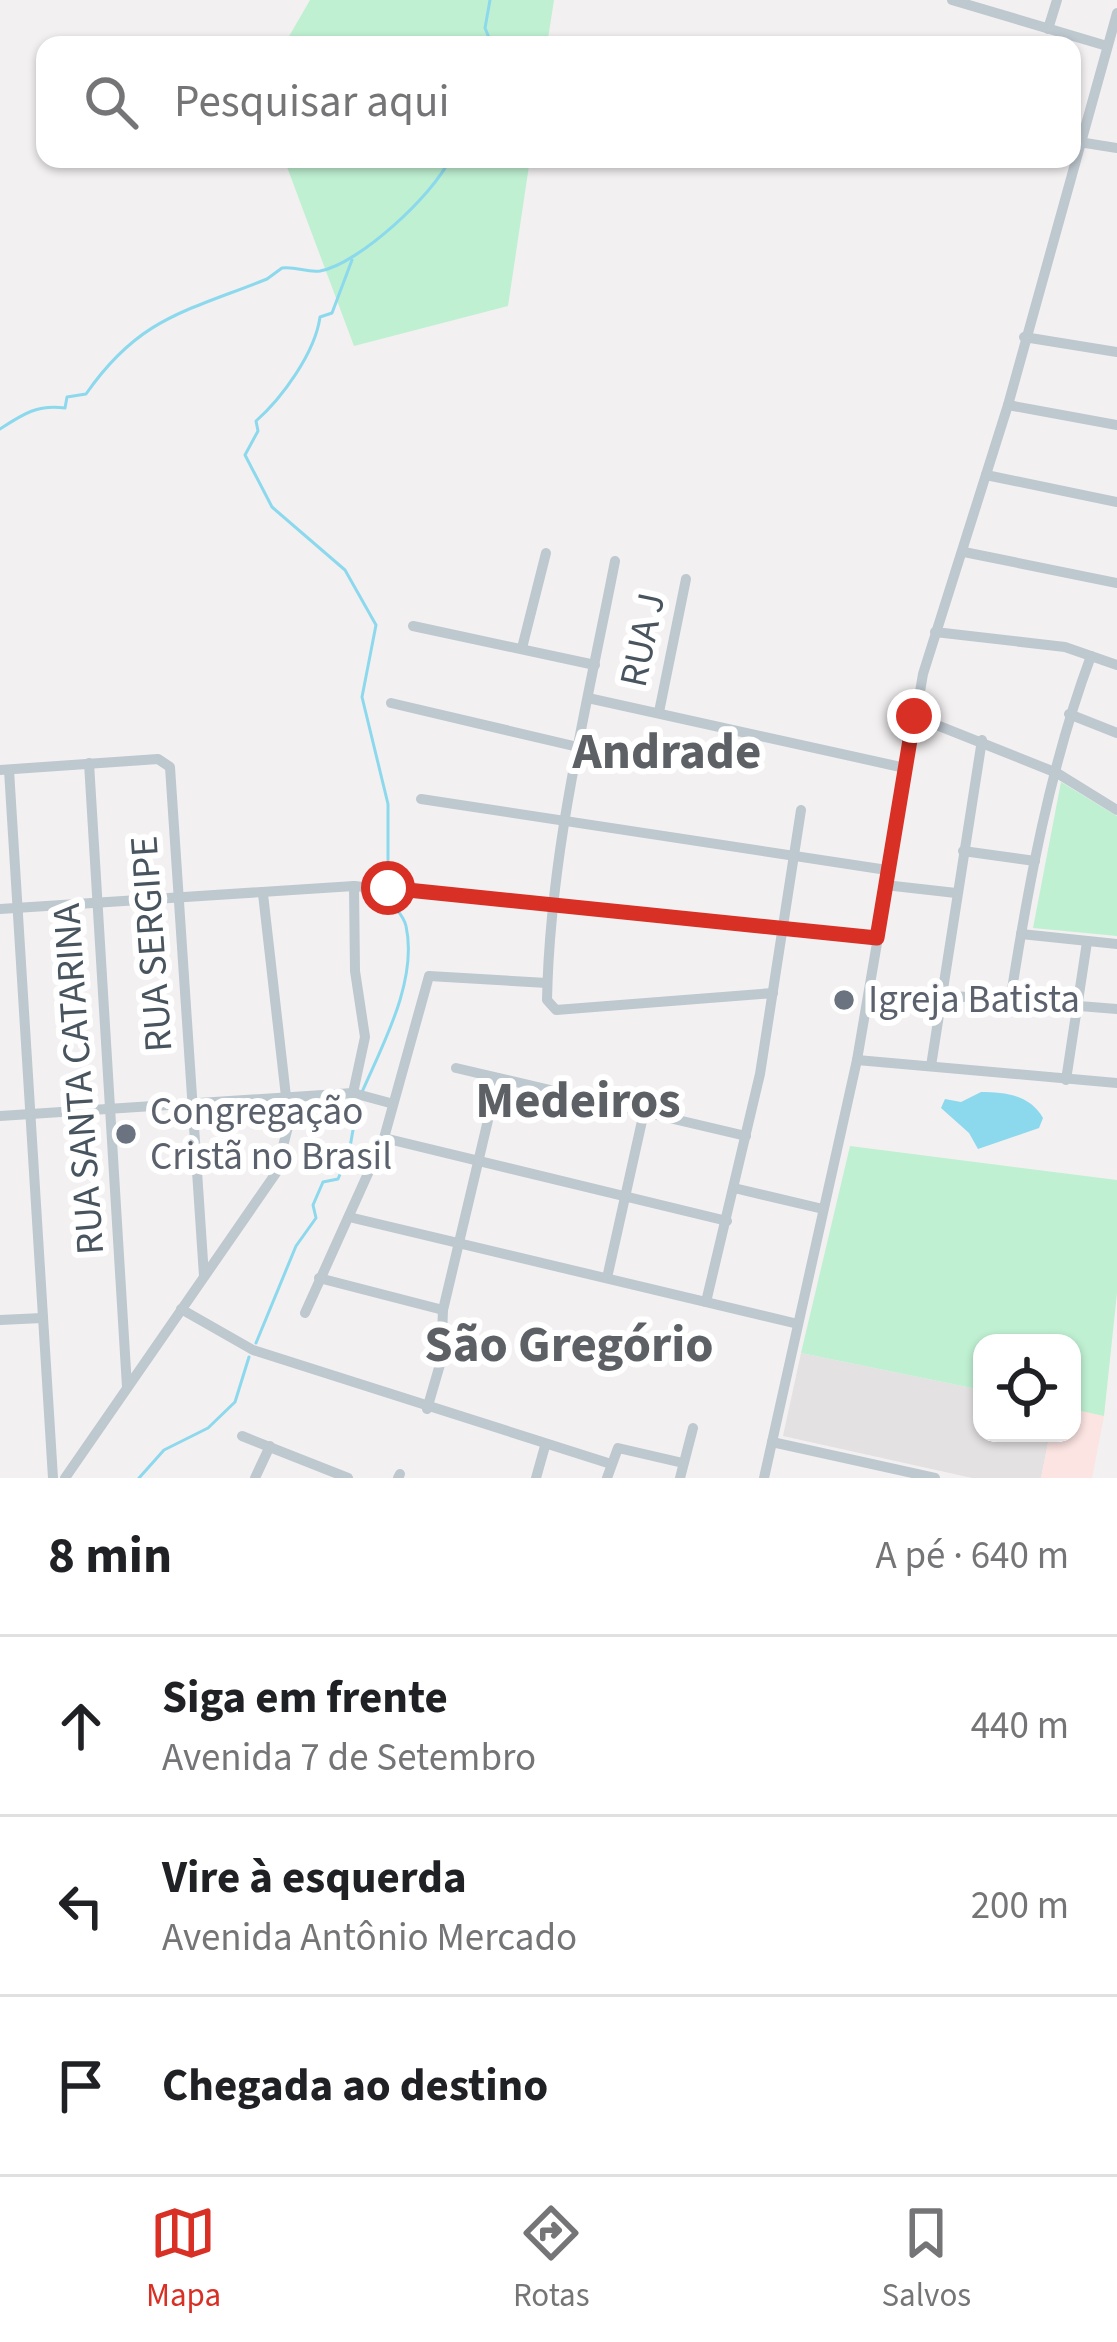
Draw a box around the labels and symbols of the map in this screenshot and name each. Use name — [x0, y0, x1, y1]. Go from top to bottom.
street label: RUA J — [606, 588, 680, 692]
route end — [887, 689, 941, 743]
district label: Andrade — [572, 716, 762, 788]
street label: RUA SERGIPE — [117, 834, 187, 1054]
route start — [361, 861, 415, 915]
street label: RUA SANTA CATARINA — [39, 901, 119, 1256]
place label: Igreja Batista — [868, 972, 1080, 1028]
marker: Igreja Batista — [831, 987, 857, 1013]
district label: Medeiros — [475, 1065, 681, 1137]
place label: Congregação Cristã no Brasil — [150, 1084, 392, 1185]
marker: Congregação Cristã no Brasil — [113, 1121, 139, 1147]
district label: São Gregório — [424, 1309, 714, 1381]

